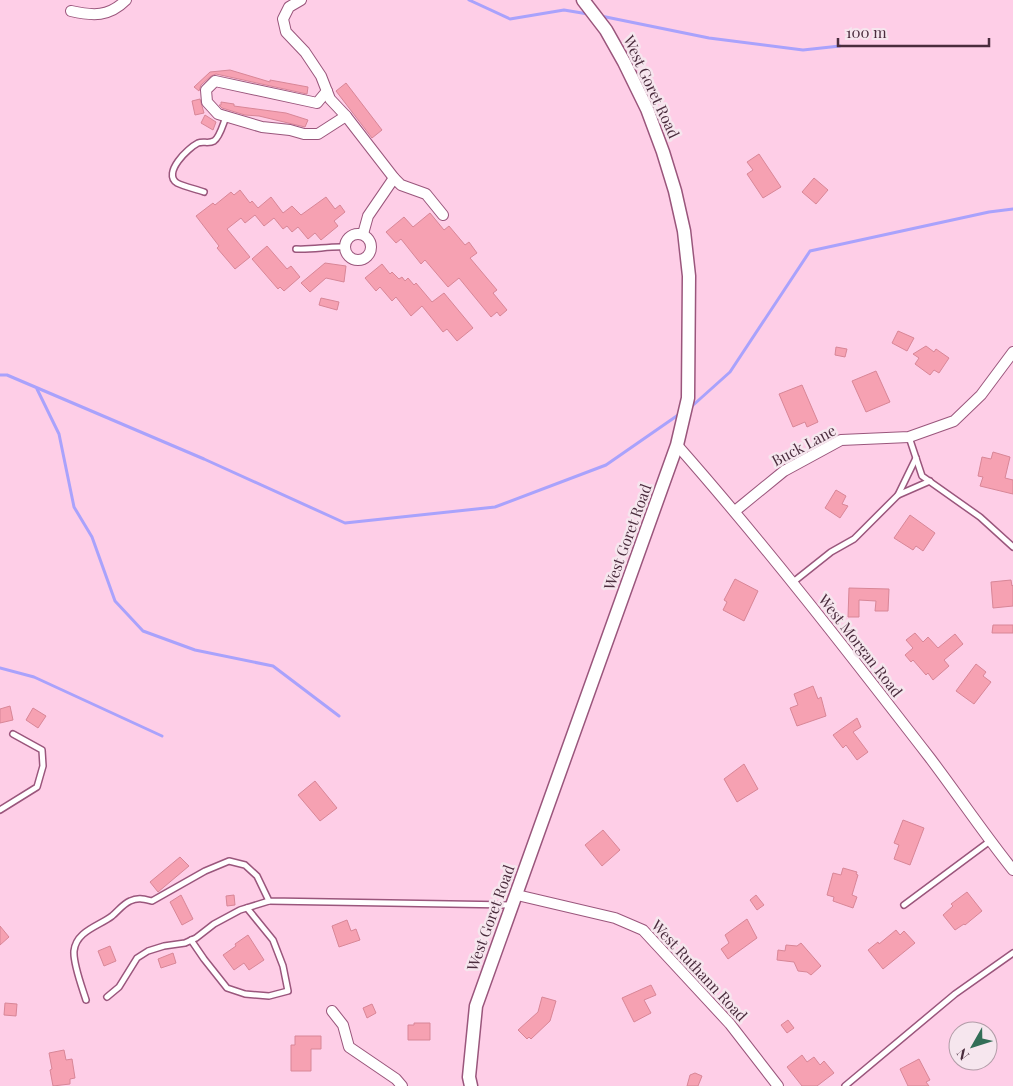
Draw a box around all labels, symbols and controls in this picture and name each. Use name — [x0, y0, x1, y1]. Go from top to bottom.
scale bar — [838, 15, 989, 47]
text: 100 m — [846, 22, 887, 42]
street label: West Goret Road — [619, 31, 685, 141]
street label: Buck Lane — [768, 420, 839, 470]
street label: West Goret Road — [598, 481, 656, 593]
street label: West Morgan Road — [814, 589, 907, 701]
street label: West Goret Road — [461, 862, 519, 974]
street label: West Ruthann Road — [647, 915, 752, 1025]
north arrow — [948, 1021, 998, 1071]
text: N — [952, 1045, 973, 1064]

